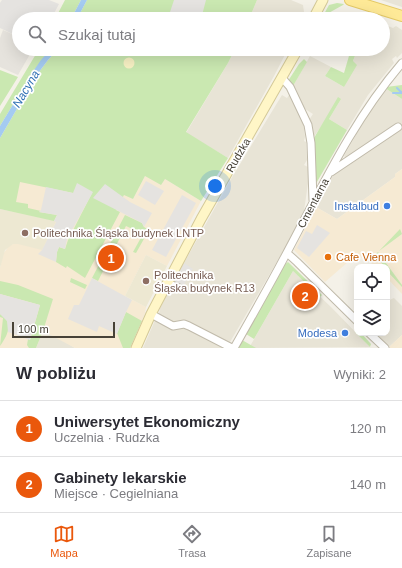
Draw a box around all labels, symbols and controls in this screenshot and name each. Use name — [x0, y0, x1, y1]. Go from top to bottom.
search box — [12, 12, 390, 56]
icon: search — [26, 23, 48, 45]
text: Szukaj tutaj — [58, 26, 136, 43]
water label: Nacyna — [10, 68, 43, 110]
street label: Rudzka — [223, 135, 253, 174]
street label: Cmentarna — [295, 175, 331, 230]
your location — [205, 176, 225, 196]
place label: Instalbud — [334, 200, 379, 212]
marker: Instalbud — [382, 201, 392, 211]
place label: Politechnika Śląska budynek LNTP — [33, 227, 204, 239]
marker: Politechnika Śląska budynek LNTP — [20, 228, 30, 238]
pin: 1 — [98, 243, 124, 273]
place label: Cafe Vienna — [336, 251, 397, 263]
marker: Cafe Vienna — [323, 252, 333, 262]
map controls — [354, 264, 390, 336]
button: locate — [354, 264, 390, 300]
place label: Politechnika Śląska budynek R13 — [154, 269, 255, 294]
marker: Politechnika Śląska budynek R13 — [141, 276, 151, 286]
pin: 2 — [292, 281, 318, 311]
button: layers — [354, 300, 390, 336]
scale bar — [12, 320, 115, 339]
text: 100 m — [18, 323, 49, 335]
place label: Modesa — [298, 327, 338, 339]
marker: Modesa — [340, 328, 350, 338]
text: W pobliżu — [16, 364, 96, 383]
text: Wyniki: 2 — [333, 367, 386, 382]
text: Uniwersytet Ekonomiczny — [54, 413, 240, 430]
text: 1 — [25, 421, 33, 436]
text: 120 m — [350, 421, 386, 436]
text: Uczelnia · Rudzka — [54, 430, 160, 445]
text: Gabinety lekarskie — [54, 469, 187, 486]
text: 2 — [25, 477, 33, 492]
text: 140 m — [350, 477, 386, 492]
text: Miejsce · Cegielniana — [54, 486, 178, 501]
tab: Mapa — [50, 523, 78, 559]
tab: Trasa — [178, 523, 206, 559]
tab: Zapisane — [306, 523, 352, 559]

